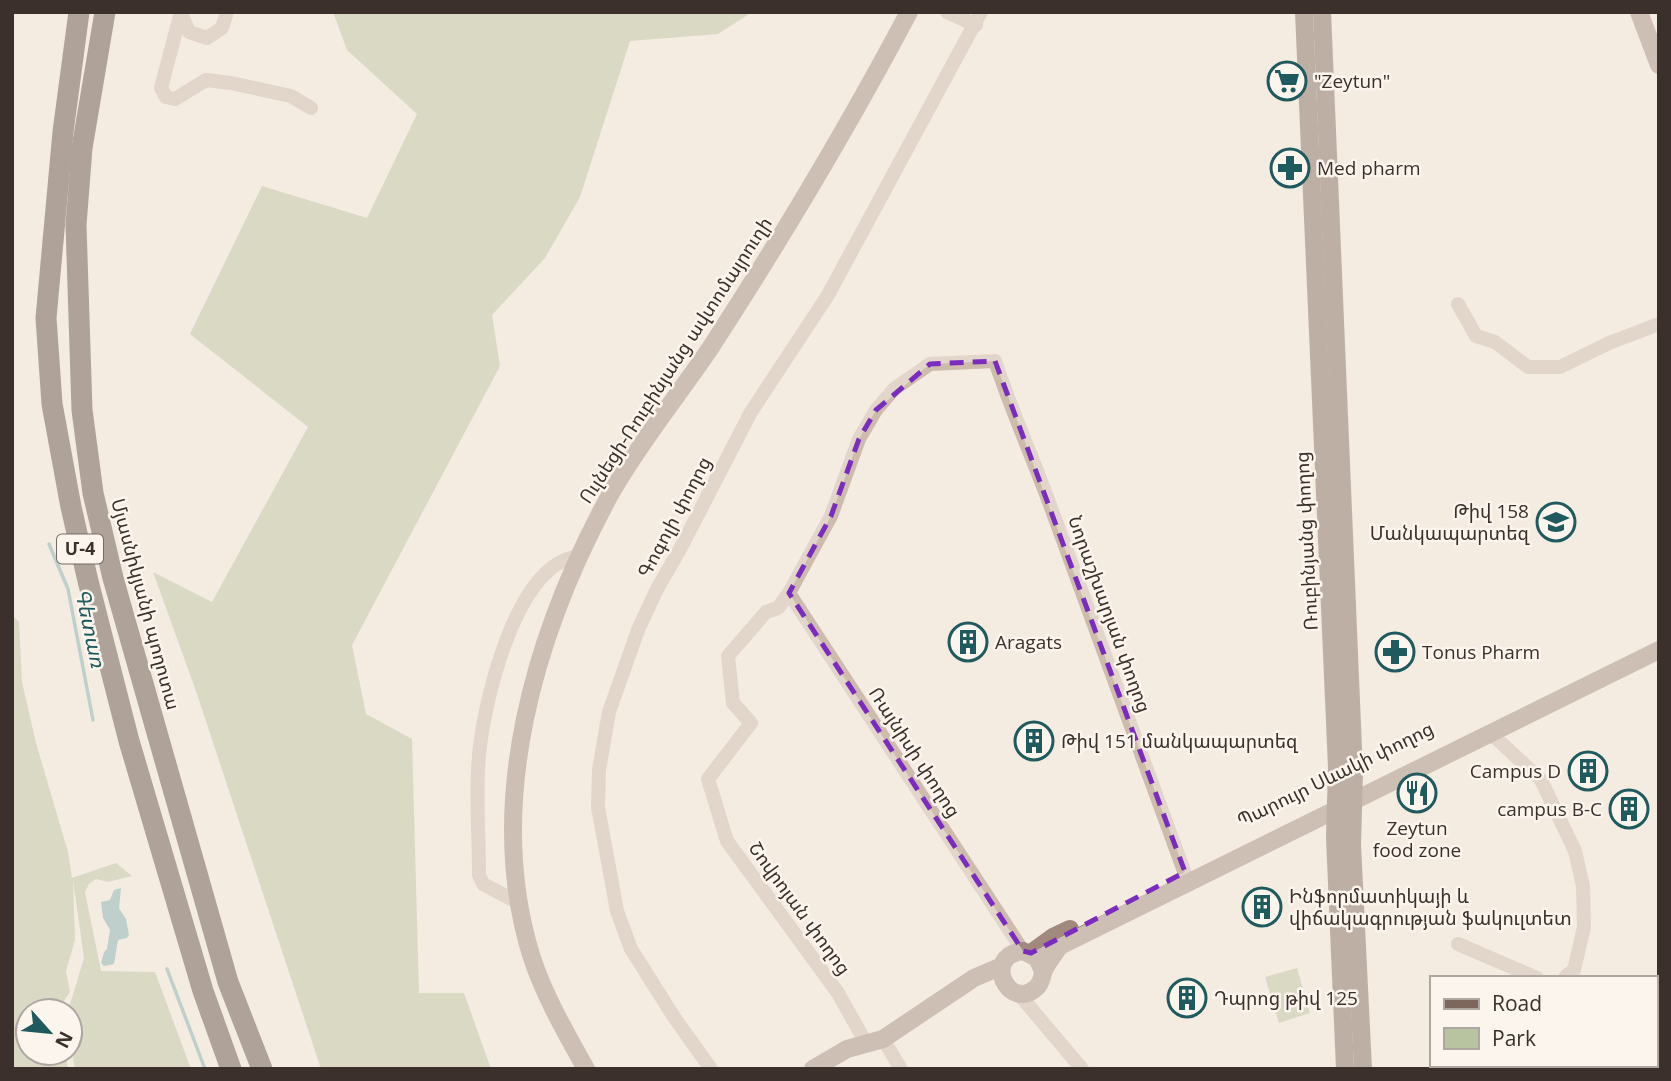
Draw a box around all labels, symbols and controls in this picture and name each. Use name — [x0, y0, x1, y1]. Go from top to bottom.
supermarket icon: "Zeytun" — [1266, 60, 1308, 102]
place label: "Zeytun" — [1314, 68, 1390, 94]
pharmacy icon: Med pharm — [1269, 147, 1311, 189]
place label: Med pharm — [1317, 155, 1421, 181]
street label: Ուլնեցի-Ռուբինյանց ավտոմայրուղի — [572, 212, 778, 508]
street label: Ռուբինյանց փողոց — [1288, 451, 1324, 631]
street label: Գոգոլի փողոց — [631, 452, 717, 582]
street label: Մյասնիկյանի պողոտա — [105, 495, 187, 713]
place label: Թիվ 158 Մանկապարտեզ — [1370, 498, 1531, 546]
school or university icon: Թիվ 158 Մանկապարտեզ — [1535, 501, 1577, 543]
street label: Նորաշխարյան փողոց — [1062, 512, 1158, 716]
road number: Մ-4 — [57, 534, 103, 564]
water label: Գետառ — [69, 586, 113, 671]
building icon: Aragats — [947, 621, 989, 663]
place label: Aragats — [995, 629, 1062, 655]
pharmacy icon: Tonus Pharm — [1374, 631, 1416, 673]
place label: Tonus Pharm — [1422, 639, 1540, 665]
street label: Ռայնիսի փողոց — [863, 682, 967, 822]
street label: Պարույր Սևակի փողոց — [1232, 715, 1438, 833]
building icon: Թիվ 151 մանկապարտեզ — [1013, 720, 1055, 762]
place label: Թիվ 151 մանկապարտեզ — [1061, 728, 1299, 754]
building icon: Campus D — [1567, 750, 1609, 792]
place label: Campus D — [1470, 758, 1561, 784]
restaurant icon: Zeytun food zone — [1396, 772, 1438, 814]
building icon: campus B-C — [1608, 788, 1650, 830]
place label: campus B-C — [1497, 796, 1602, 822]
place label: Zeytun food zone — [1373, 815, 1461, 863]
street label: Շովրոյան փողոց — [743, 836, 857, 980]
place label: Ինֆորմատիկայի և վիճակագրության ֆակուլտետ — [1289, 883, 1572, 931]
building icon: Ինֆորմատիկայի և վիճակագրության ֆակուլտետ — [1241, 886, 1283, 928]
legend — [1430, 976, 1657, 1067]
building icon: Դպրոց թիվ 125 — [1166, 977, 1208, 1019]
place label: Դպրոց թիվ 125 — [1214, 985, 1358, 1011]
text: Road — [1492, 989, 1542, 1017]
north arrow — [14, 997, 84, 1067]
text: Park — [1492, 1024, 1536, 1052]
text: N — [49, 1027, 79, 1053]

